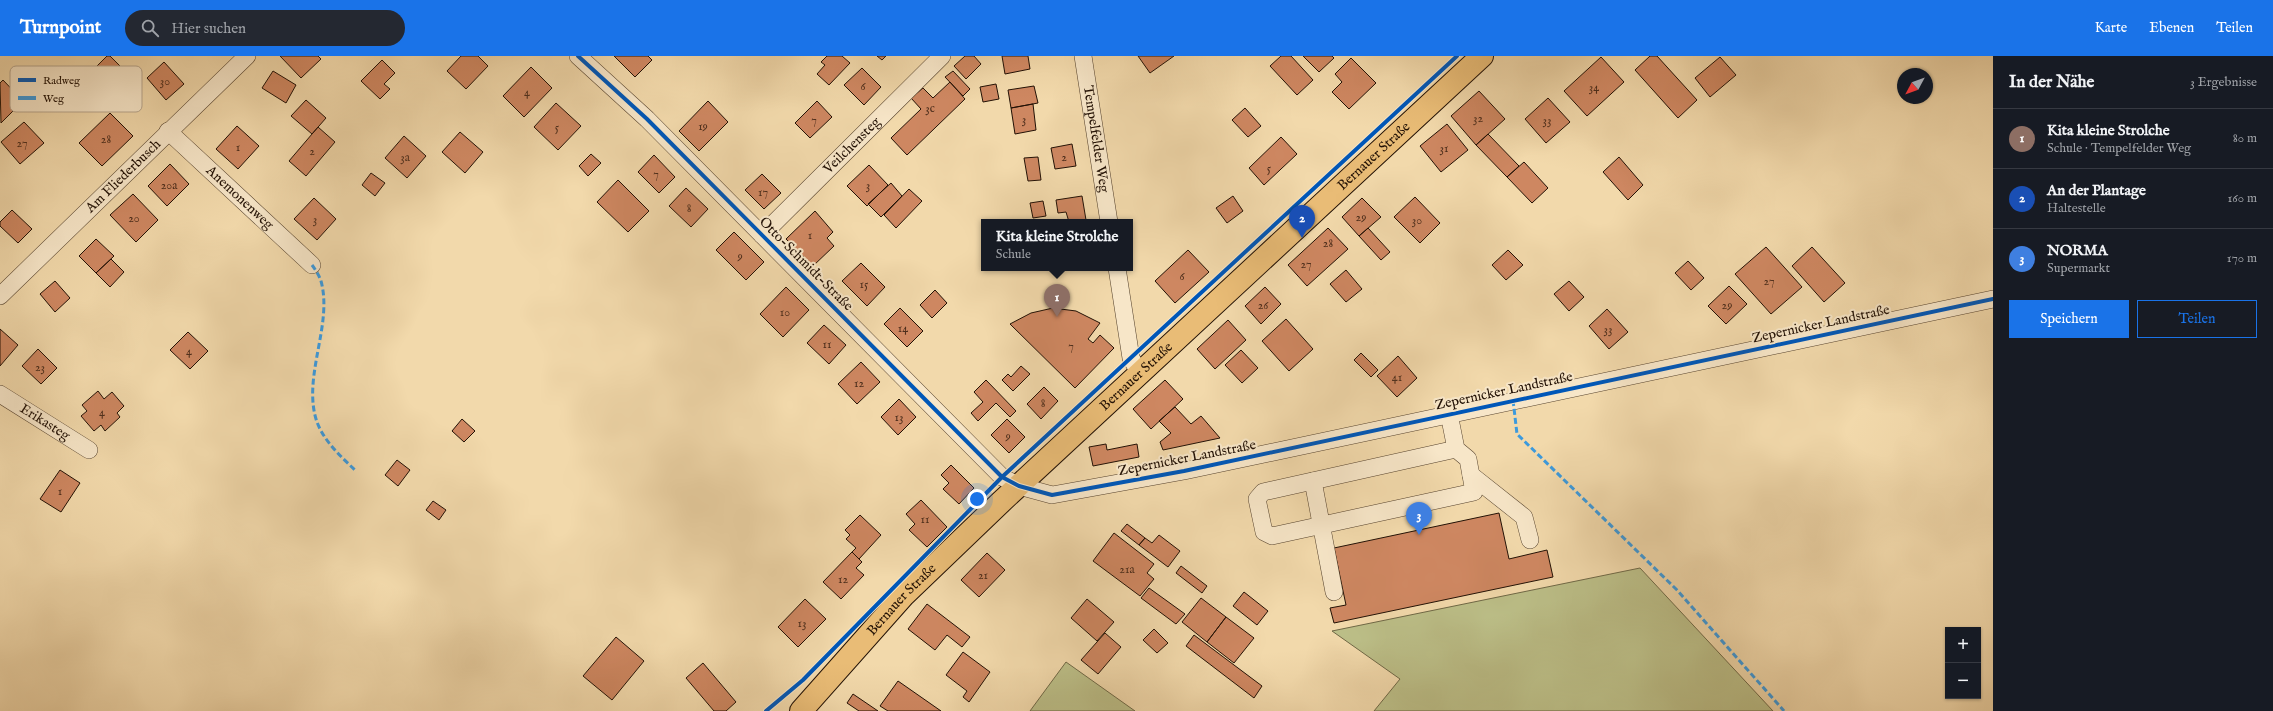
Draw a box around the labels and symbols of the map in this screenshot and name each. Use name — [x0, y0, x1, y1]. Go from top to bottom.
legend — [10, 66, 142, 112]
north arrow — [1897, 68, 1933, 104]
text: Radweg — [43, 74, 81, 88]
house number: 30 — [160, 74, 170, 89]
house number: 6 — [860, 79, 866, 94]
house number: 34 — [1589, 80, 1599, 95]
street label: Tempelfelder Weg — [1079, 84, 1113, 194]
house number: 4 — [524, 85, 530, 100]
text: Weg — [43, 92, 65, 106]
house number: 3c — [925, 101, 935, 116]
house number: 32 — [1473, 111, 1483, 126]
house number: 3 — [1022, 112, 1026, 127]
house number: 7 — [811, 113, 817, 128]
street label: Veilchensteg — [819, 113, 885, 178]
house number: 33 — [1543, 113, 1551, 128]
street label: Bernauer Straße — [1334, 118, 1415, 195]
house number: 19 — [698, 119, 708, 134]
house number: 5 — [555, 120, 560, 135]
house number: 28 — [101, 132, 111, 147]
street label: Am Fliederbusch — [81, 135, 165, 218]
house number: 27 — [16, 136, 28, 151]
house number: 1 — [236, 140, 240, 155]
house number: 31 — [1440, 141, 1448, 156]
house number: 2 — [309, 144, 315, 159]
house number: 3a — [400, 150, 411, 165]
house number: 2 — [1061, 150, 1067, 165]
street label: Anemonenweg — [201, 161, 278, 234]
house number: 5 — [1267, 161, 1272, 176]
house number: 7 — [653, 167, 659, 182]
house number: 20a — [161, 178, 178, 193]
house number: 3 — [866, 178, 870, 193]
house number: 17 — [758, 185, 768, 200]
house number: 8 — [687, 201, 692, 216]
pin: 2 — [1289, 205, 1315, 238]
house number: 29 — [1356, 210, 1366, 225]
house number: 20 — [128, 211, 140, 226]
house number: 3 — [313, 212, 317, 227]
street label: Otto-Schmidt-Straße — [755, 213, 857, 315]
house number: 30 — [1412, 213, 1422, 228]
house number: 1 — [808, 228, 812, 243]
house number: 28 — [1323, 236, 1333, 251]
house number: 9 — [736, 249, 743, 264]
house number: 27 — [1300, 257, 1312, 272]
house number: 6 — [1179, 269, 1185, 284]
house number: 27 — [1763, 274, 1775, 289]
house number: 15 — [860, 277, 869, 292]
pin: 1 — [1044, 284, 1070, 317]
house number: 26 — [1258, 298, 1269, 313]
house number: 29 — [1722, 298, 1732, 313]
street label: Zepernicker Landstraße — [1751, 301, 1892, 347]
house number: 10 — [780, 305, 790, 320]
house number: 14 — [898, 321, 908, 336]
house number: 33 — [1604, 322, 1612, 337]
house number: 11 — [823, 337, 831, 352]
street label: Bernauer Straße — [1096, 338, 1177, 415]
house number: 7 — [1068, 339, 1074, 354]
house number: 4 — [186, 344, 192, 359]
house number: 23 — [35, 360, 45, 375]
street label: Zepernicker Landstraße — [1434, 368, 1575, 414]
house number: 41 — [1392, 370, 1402, 385]
house number: 12 — [854, 376, 864, 391]
house number: 8 — [1041, 396, 1046, 411]
street label: Erikasteg — [16, 400, 74, 445]
house number: 4 — [99, 405, 105, 420]
house number: 13 — [895, 410, 903, 425]
house number: 9 — [1004, 429, 1011, 444]
street label: Zepernicker Landstraße — [1117, 436, 1258, 480]
house number: 1 — [58, 484, 62, 499]
your location — [967, 489, 987, 509]
pin: 3 — [1406, 502, 1432, 535]
house number: 11 — [921, 512, 929, 527]
street label: Bernauer Straße — [863, 559, 941, 640]
house number: 21a — [1119, 562, 1135, 577]
house number: 21 — [978, 568, 988, 583]
house number: 12 — [838, 572, 848, 587]
house number: 13 — [798, 616, 806, 631]

